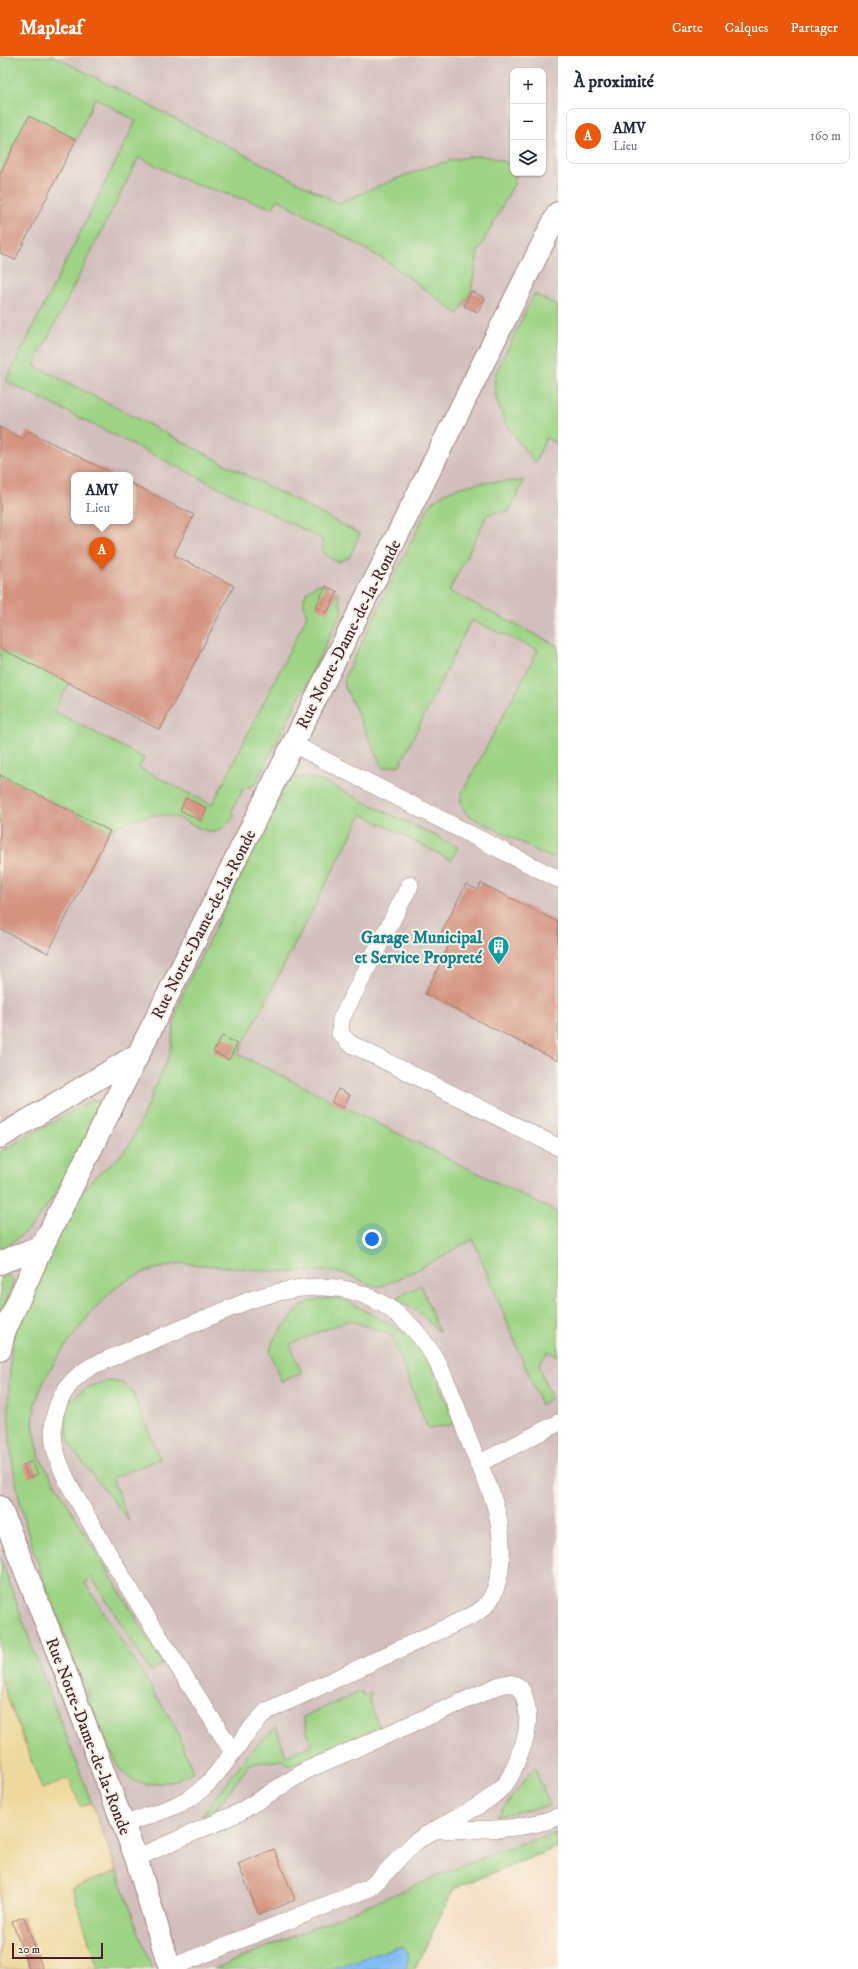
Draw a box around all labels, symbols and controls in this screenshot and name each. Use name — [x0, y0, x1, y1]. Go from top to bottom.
text: Mapleaf — [20, 17, 83, 40]
text: Carte — [672, 19, 703, 37]
text: Calques — [725, 19, 768, 37]
text: Partager — [790, 19, 838, 37]
map controls — [510, 68, 546, 176]
button: + — [510, 68, 546, 104]
text: À proximité — [574, 71, 654, 93]
button: − — [510, 104, 546, 140]
text: AMV — [613, 119, 646, 138]
text: A — [584, 128, 592, 144]
text: 160 m — [810, 128, 841, 144]
text: Lieu — [613, 138, 637, 154]
button: layers — [510, 140, 546, 176]
popup — [71, 472, 133, 524]
text: AMV — [86, 481, 118, 500]
text: Lieu — [86, 500, 110, 516]
street label: Rue Notre-Dame-de-la-Ronde — [291, 536, 406, 733]
pin: A — [89, 537, 115, 570]
street label: Rue Notre-Dame-de-la-Ronde — [146, 826, 261, 1023]
place label: Garage Municipal et Service Propreté — [355, 927, 483, 969]
building icon: Garage Municipal et Service Propreté — [485, 934, 511, 967]
your location — [362, 1229, 382, 1249]
street label: Rue Notre-Dame-de-la-Ronde — [40, 1634, 136, 1838]
scale bar — [12, 1941, 103, 1960]
text: 20 m — [18, 1943, 40, 1957]

